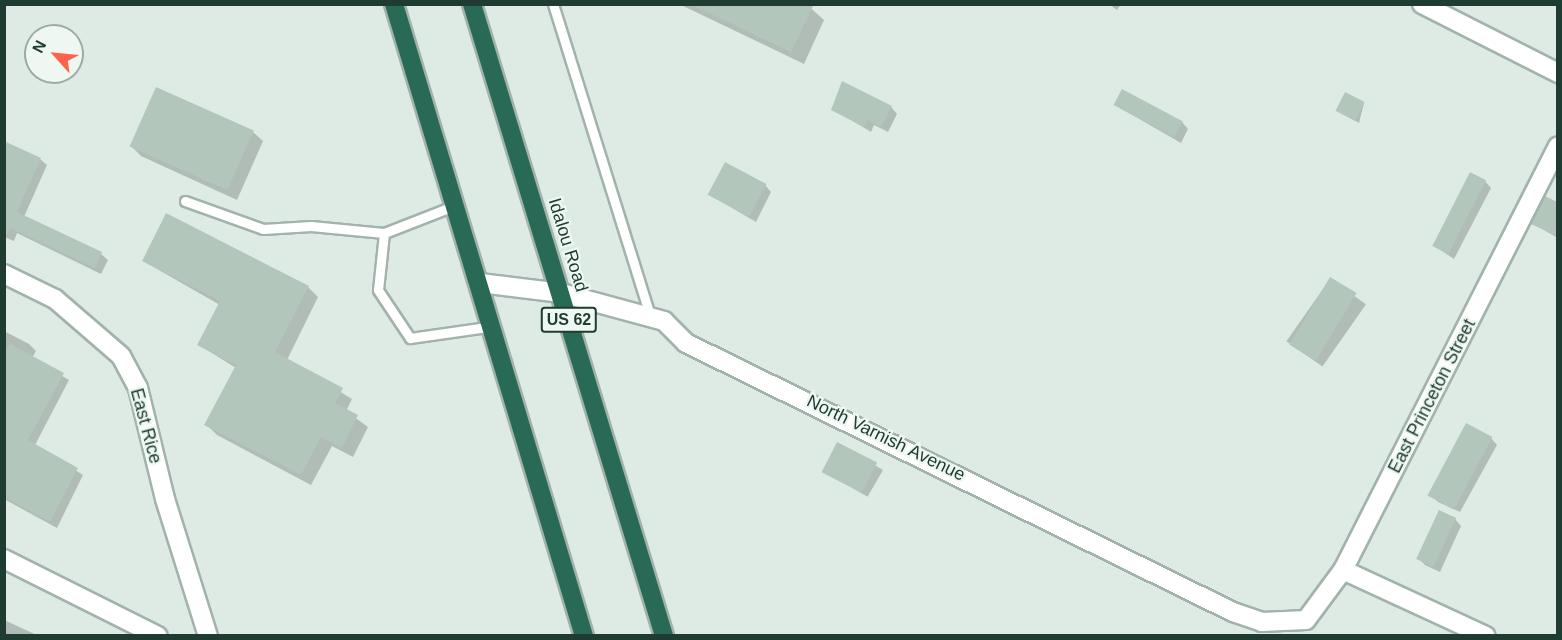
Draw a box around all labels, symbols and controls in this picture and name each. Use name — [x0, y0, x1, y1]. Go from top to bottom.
north arrow — [24, 24, 84, 84]
text: N — [29, 37, 49, 56]
street label: Idalou Road — [543, 195, 593, 295]
road number: US 62 — [540, 307, 598, 333]
street label: East Princeton Street — [1384, 315, 1480, 477]
street label: East Rice — [126, 386, 166, 466]
street label: North Varnish Avenue — [803, 390, 969, 486]

